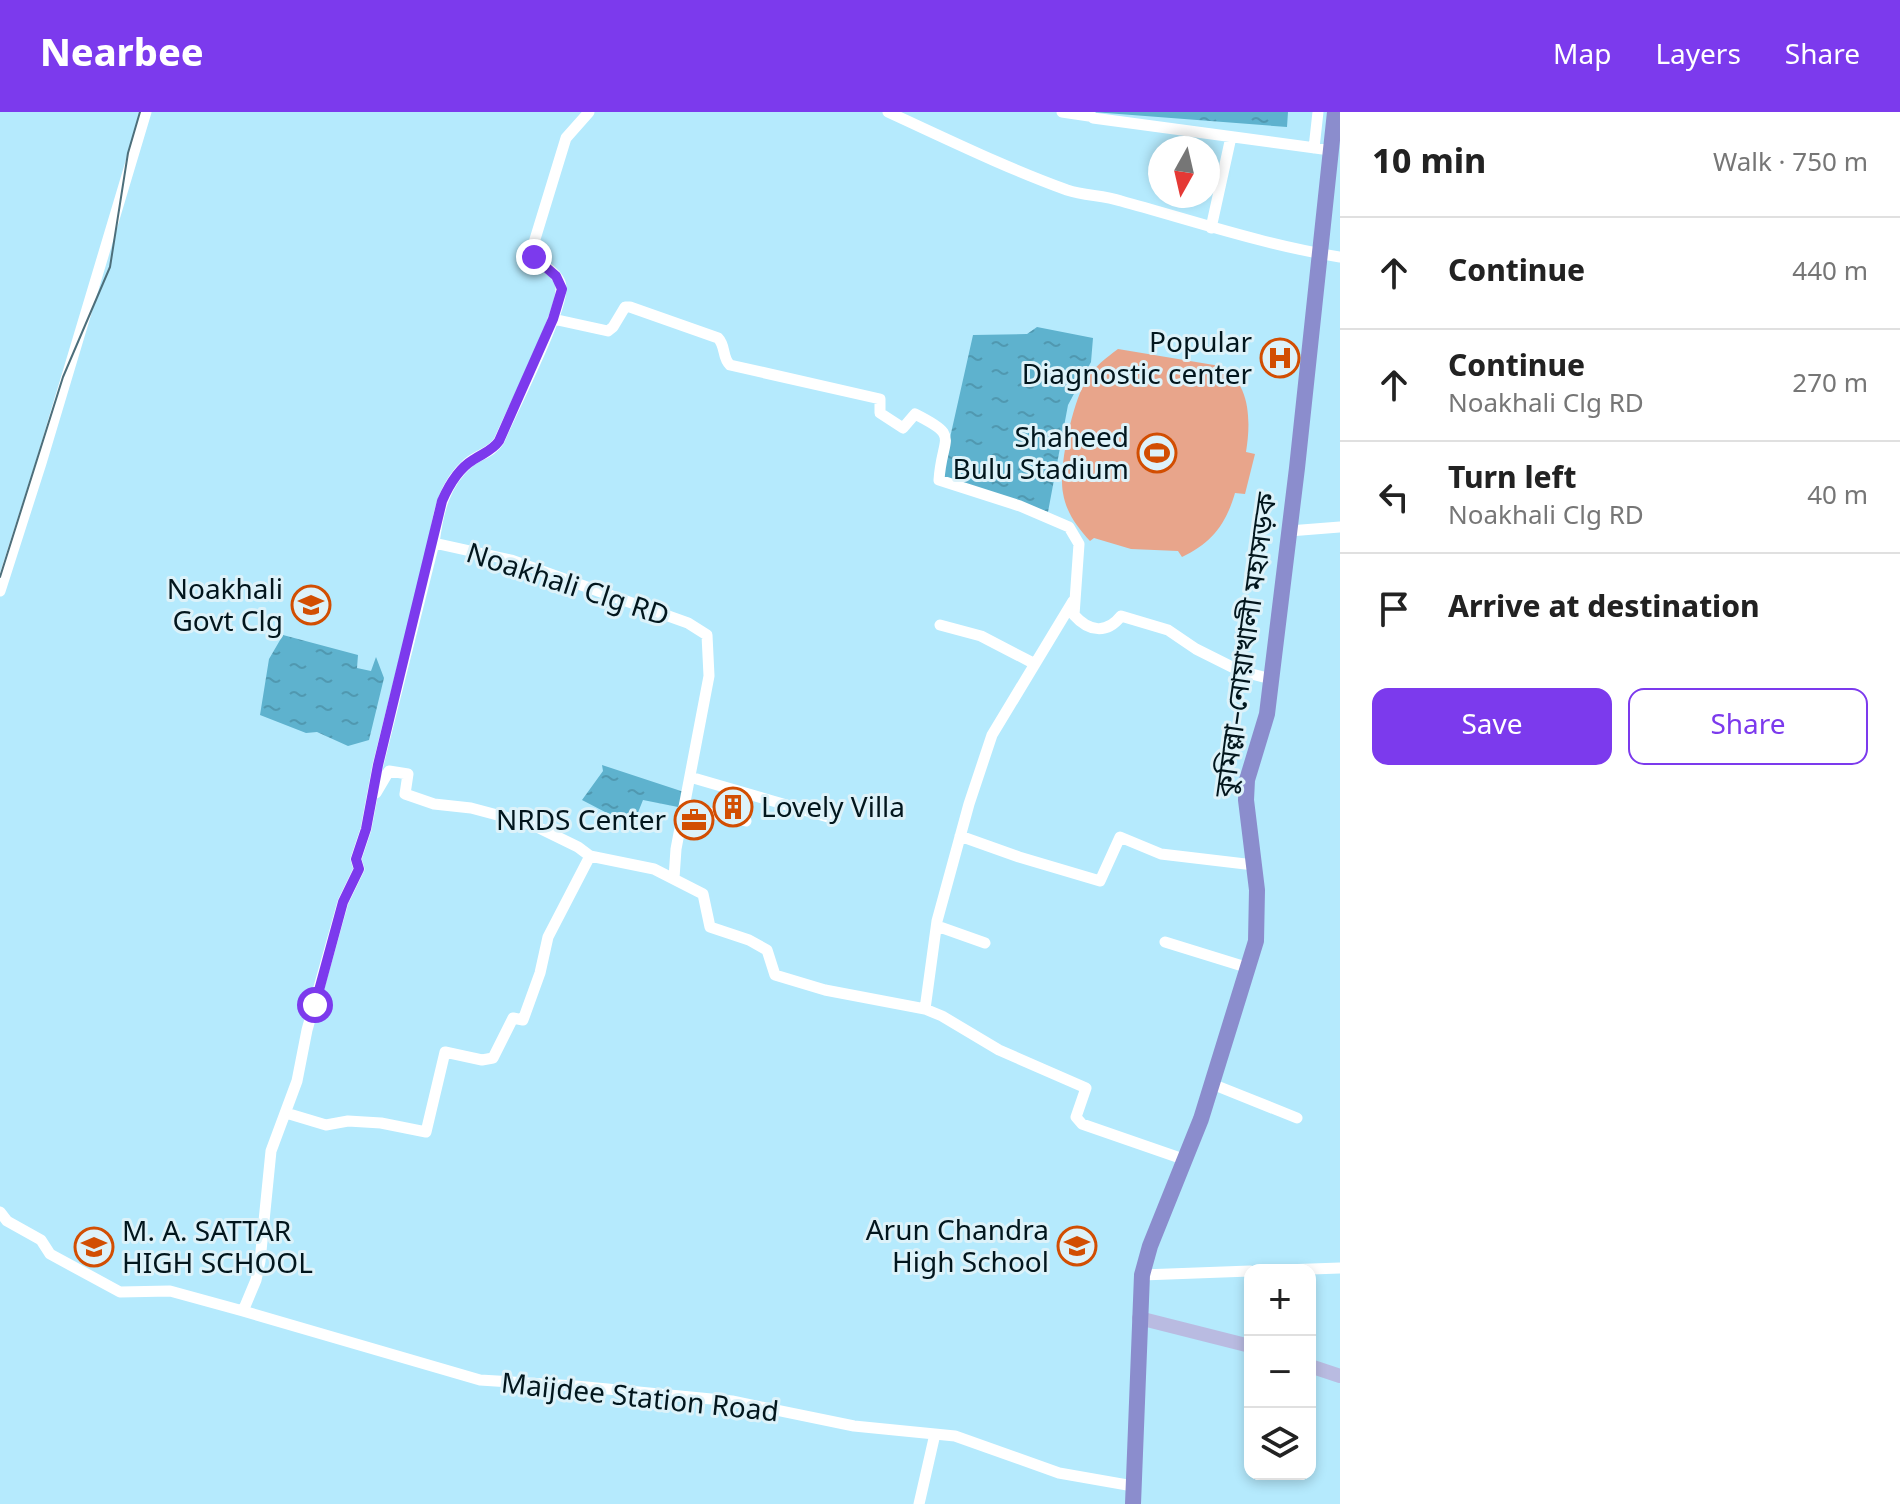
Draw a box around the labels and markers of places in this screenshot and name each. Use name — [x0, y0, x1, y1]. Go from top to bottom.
place label: Popular Diagnostic center — [1022, 326, 1252, 395]
hospital icon: Popular Diagnostic center — [1259, 337, 1301, 379]
place label: Shaheed Bulu Stadium — [953, 421, 1129, 490]
sports icon: Shaheed Bulu Stadium — [1136, 432, 1178, 474]
place label: Noakhali Govt Clg — [167, 573, 283, 642]
school or university icon: Noakhali Govt Clg — [290, 584, 332, 626]
building icon: Lovely Villa — [712, 786, 754, 828]
place label: Lovely Villa — [761, 791, 905, 828]
office icon: NRDS Center — [673, 799, 715, 841]
place label: NRDS Center — [496, 804, 666, 841]
place label: Arun Chandra High School — [866, 1214, 1049, 1283]
place label: M. A. SATTAR HIGH SCHOOL — [122, 1215, 313, 1284]
school or university icon: Arun Chandra High School — [1056, 1225, 1098, 1267]
school or university icon: M. A. SATTAR HIGH SCHOOL — [73, 1226, 115, 1268]

